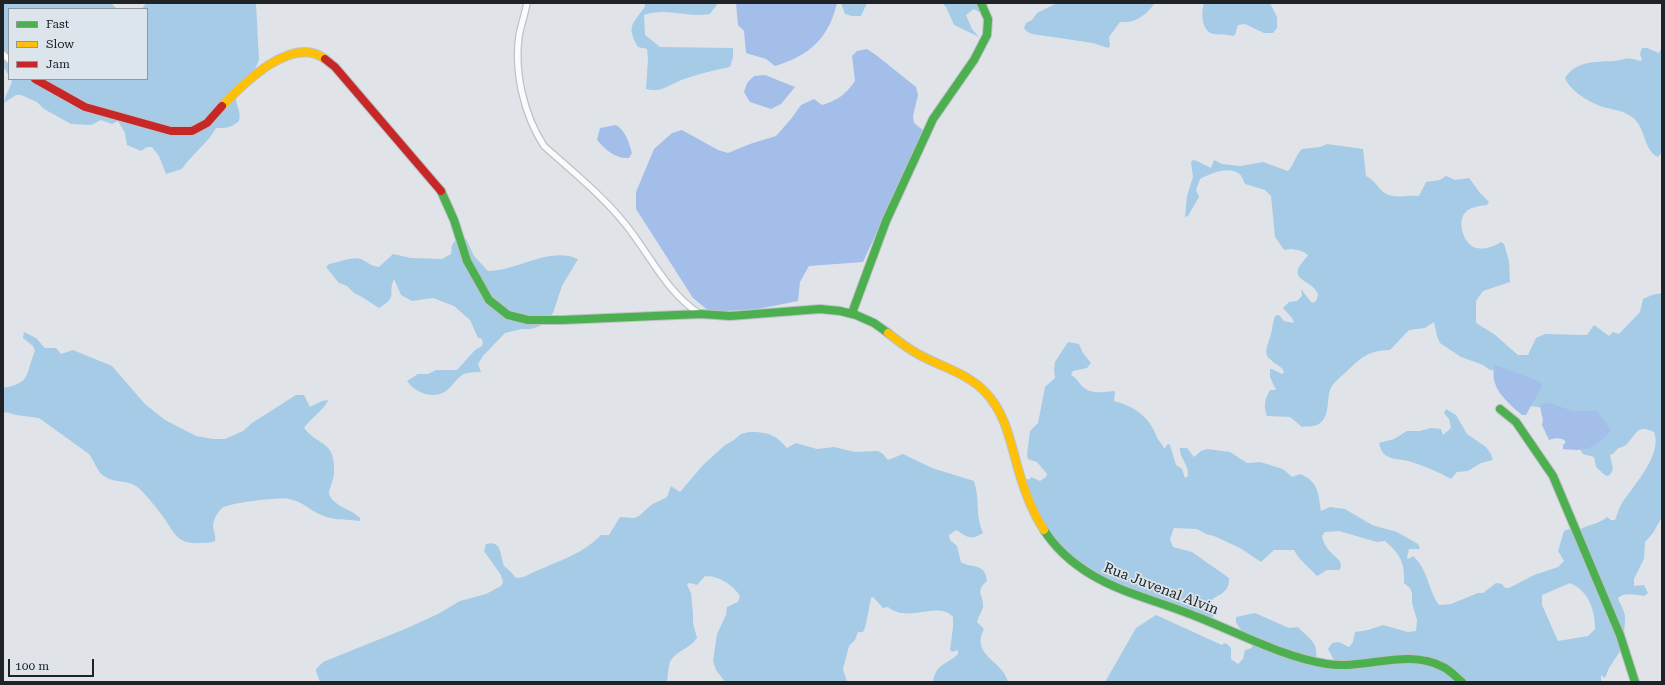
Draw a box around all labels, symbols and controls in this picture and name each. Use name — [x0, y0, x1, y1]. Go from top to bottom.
legend — [8, 8, 148, 80]
text: Fast — [46, 17, 69, 31]
text: Slow — [46, 37, 74, 51]
text: Jam — [46, 57, 70, 71]
street label: Rua Juvenal Alvin — [1101, 559, 1221, 619]
scale bar — [10, 651, 96, 677]
text: 100 m — [15, 659, 49, 673]

